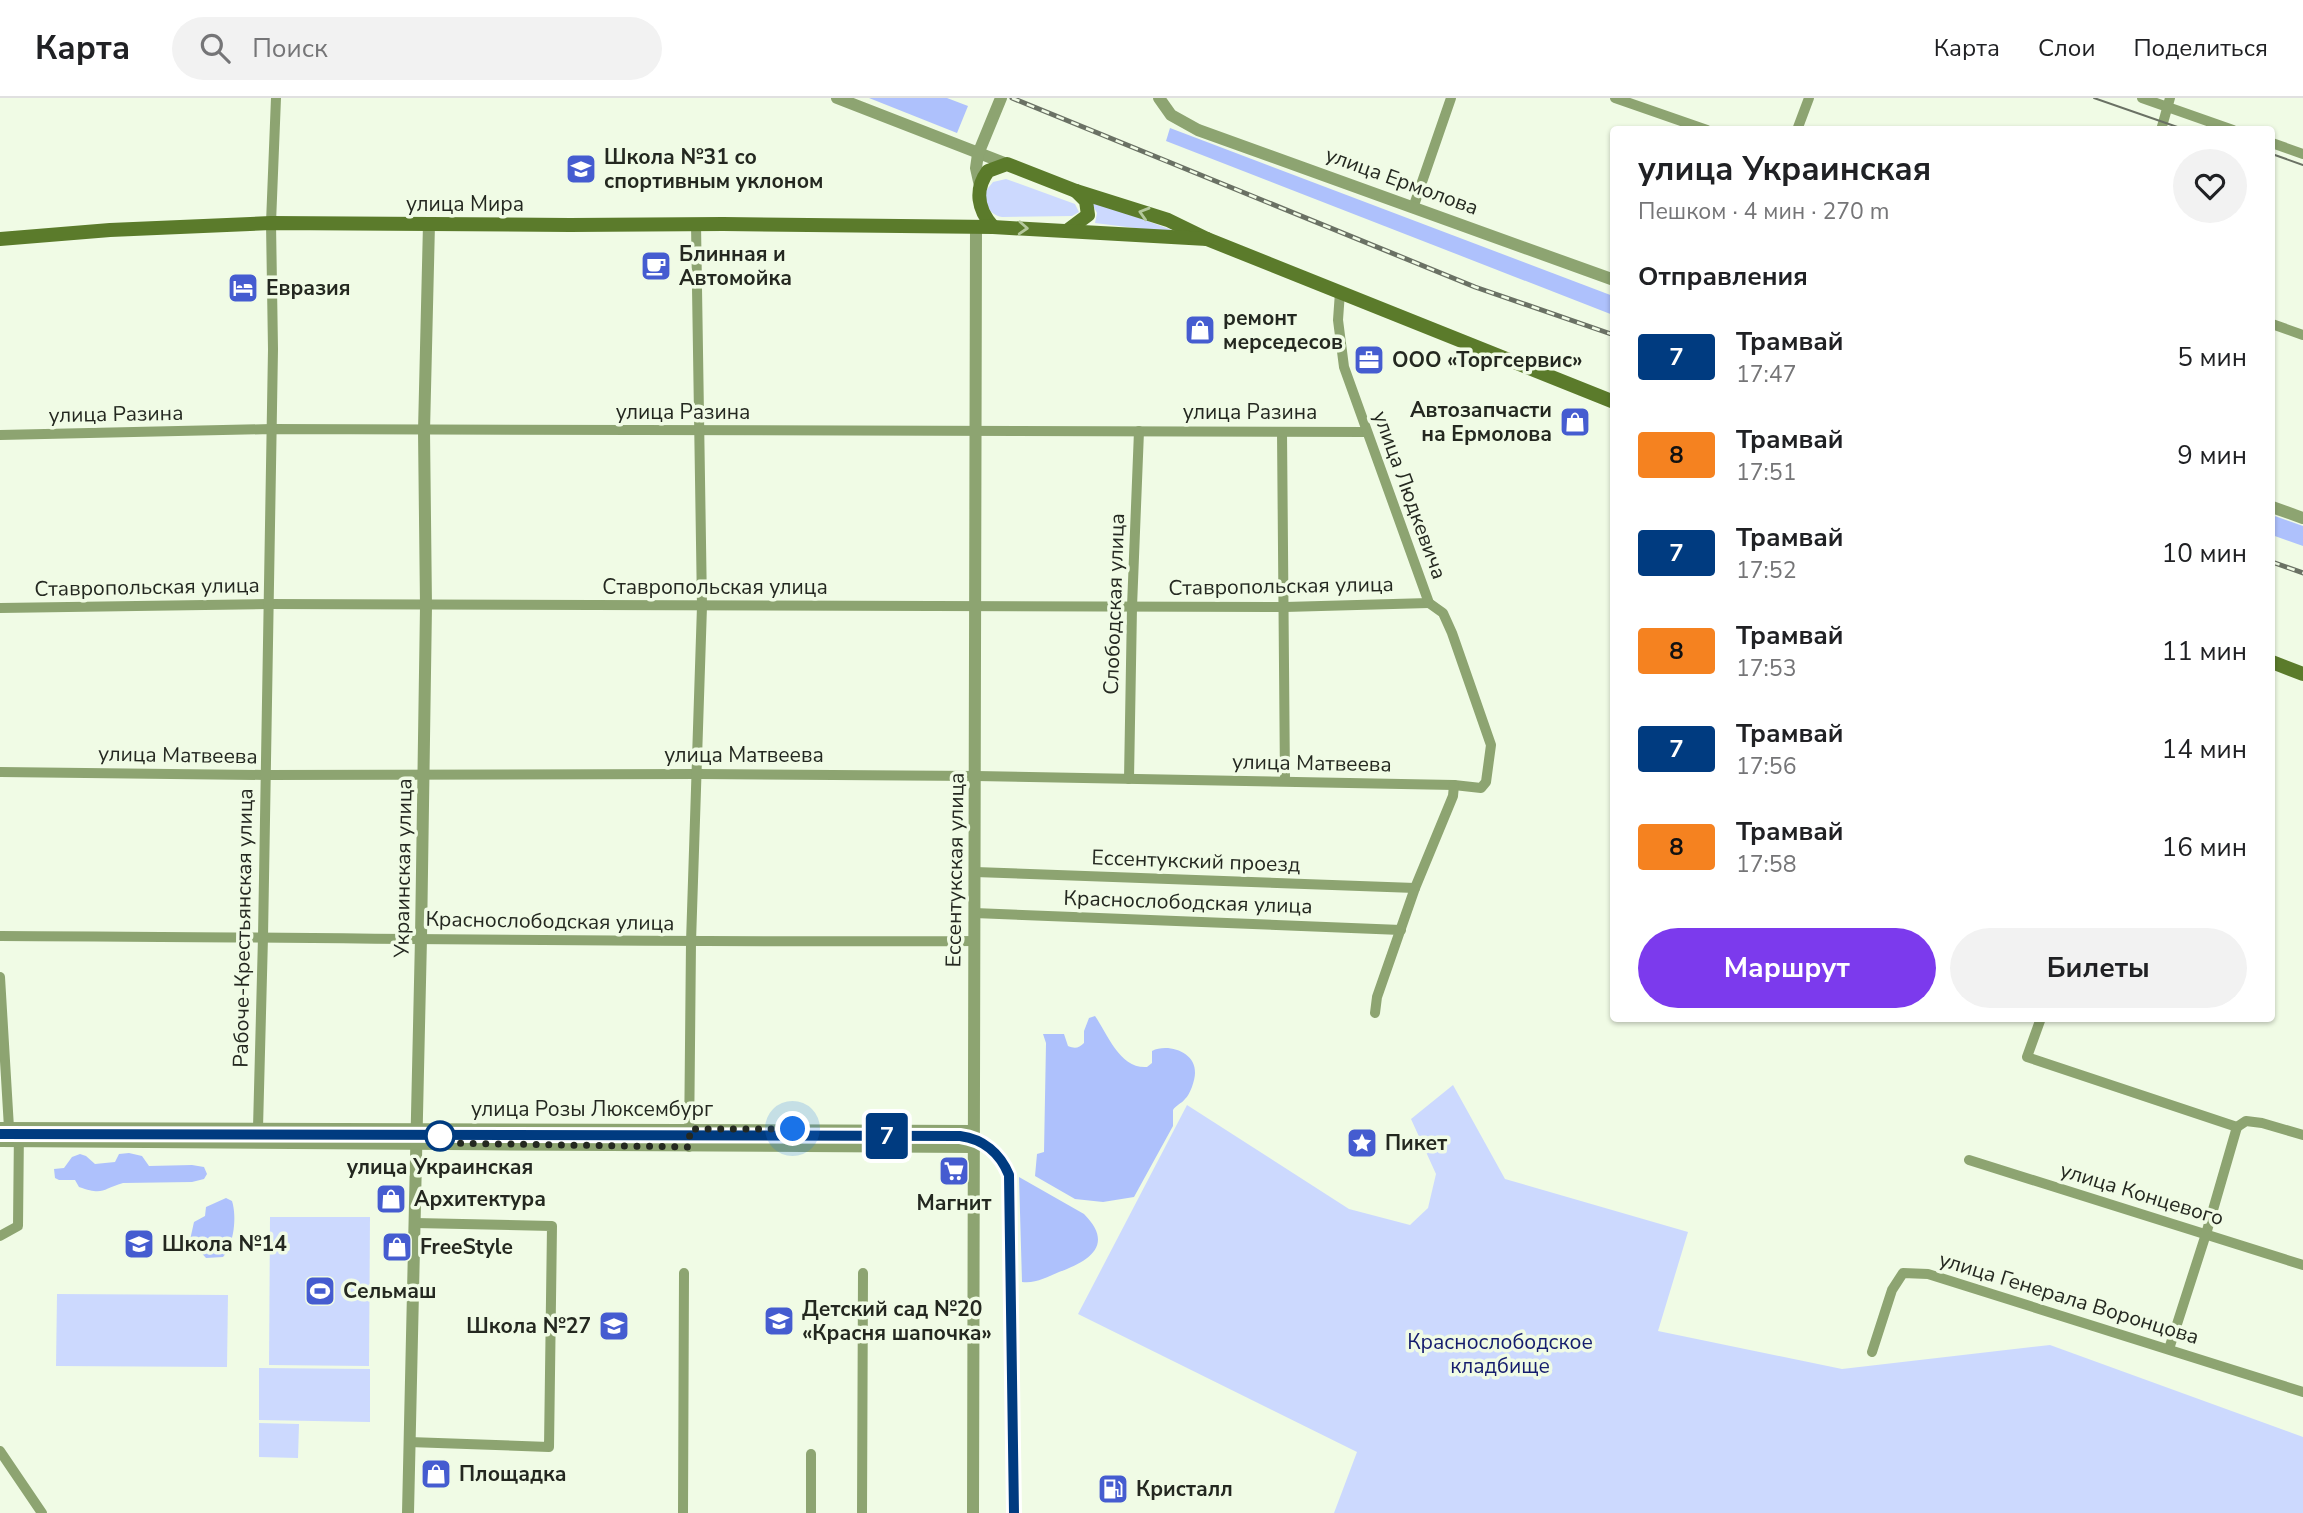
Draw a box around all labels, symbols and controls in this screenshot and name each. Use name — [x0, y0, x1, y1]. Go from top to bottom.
search box — [172, 17, 662, 80]
text: Карта — [35, 26, 130, 71]
icon: search — [196, 29, 234, 67]
text: Поиск — [252, 31, 328, 66]
text: Карта — [1934, 32, 2000, 64]
text: Слои — [2038, 32, 2095, 64]
text: Поделиться — [2133, 32, 2268, 64]
street label: улица Ермолова — [1322, 140, 1482, 222]
place label: Школа №31 со спортивным уклоном — [604, 143, 823, 195]
text: улица Украинская — [1638, 147, 1931, 192]
button: heart — [2173, 149, 2247, 223]
school or university icon: Школа №31 со спортивным уклоном — [564, 152, 598, 186]
street label: улица Мира — [406, 190, 524, 218]
text: Пешком · 4 мин · 270 m — [1638, 196, 1889, 227]
one-way arrow — [1139, 206, 1151, 221]
one-way arrow — [1018, 221, 1029, 236]
place label: Блинная и Автомойка — [679, 240, 792, 292]
cafe icon: Блинная и Автомойка — [639, 249, 673, 283]
text: Отправления — [1638, 259, 1808, 294]
hotel icon: Евразия — [226, 271, 260, 305]
place label: Евразия — [266, 274, 351, 302]
place label: ремонт мерседесов — [1223, 304, 1343, 356]
shop icon: ремонт мерседесов — [1183, 313, 1217, 347]
text: Трамвай — [1736, 324, 1844, 359]
text: 5 мин — [2177, 340, 2247, 375]
text: 7 — [1669, 341, 1684, 373]
office icon: ООО «Торгсервис» — [1352, 343, 1386, 377]
place label: ООО «Торгсервис» — [1392, 346, 1583, 374]
text: 17:47 — [1736, 359, 1796, 390]
place label: Автозапчасти на Ермолова — [1410, 396, 1552, 448]
street label: улица Разина — [616, 398, 750, 426]
street label: улица Разина — [1183, 398, 1317, 426]
street label: улица Разина — [48, 399, 184, 429]
shop icon: Автозапчасти на Ермолова — [1558, 405, 1592, 439]
street label: улица Людкевича — [1367, 407, 1453, 583]
text: Трамвай — [1736, 422, 1844, 457]
text: 9 мин — [2177, 438, 2247, 473]
text: 8 — [1669, 439, 1684, 471]
text: 17:51 — [1736, 457, 1796, 488]
street label: Слободская улица — [1097, 513, 1131, 695]
text: Трамвай — [1736, 520, 1844, 555]
text: 10 мин — [2162, 536, 2247, 571]
text: 7 — [1669, 537, 1684, 569]
text: 17:52 — [1736, 555, 1796, 586]
street label: Ставропольская улица — [1168, 570, 1394, 602]
street label: Ставропольская улица — [34, 571, 260, 603]
street label: Ставропольская улица — [602, 573, 828, 601]
text: Трамвай — [1736, 618, 1844, 653]
text: 11 мин — [2162, 634, 2247, 669]
text: 8 — [1669, 635, 1684, 667]
text: 17:53 — [1736, 653, 1796, 684]
text: Трамвай — [1736, 716, 1844, 751]
text: 14 мин — [2162, 732, 2247, 767]
text: 7 — [1669, 733, 1684, 765]
street label: улица Матвеева — [98, 740, 258, 770]
street label: улица Матвеева — [664, 741, 824, 769]
street label: улица Матвеева — [1232, 748, 1392, 778]
text: 17:56 — [1736, 751, 1796, 782]
street label: Ессентукская улица — [939, 772, 971, 968]
street label: Украинская улица — [387, 778, 419, 959]
street label: Рабоче-Крестьянская улица — [227, 788, 259, 1068]
text: Трамвай — [1736, 814, 1844, 849]
text: 16 мин — [2162, 830, 2247, 865]
text: 8 — [1669, 831, 1684, 863]
street label: Ессентукский проезд — [1091, 843, 1301, 879]
text: 17:58 — [1736, 849, 1796, 880]
street label: Краснослободская улица — [1063, 884, 1313, 920]
street label: Краснослободская улица — [425, 905, 675, 937]
button: Маршрут — [1638, 928, 1936, 1008]
button: Билеты — [1950, 928, 2247, 1008]
street label: улица Розы Люксембург — [471, 1095, 713, 1123]
your location — [775, 1111, 810, 1146]
line badge: 7 — [864, 1113, 910, 1159]
text: 7 — [880, 1120, 894, 1152]
marker: улица Украинская — [425, 1121, 455, 1151]
place icon: Пикет — [1345, 1126, 1379, 1160]
place label: Пикет — [1385, 1129, 1447, 1157]
place label: улица Украинская — [347, 1153, 533, 1181]
supermarket icon: Магнит — [937, 1154, 971, 1188]
street label: улица Концевого — [2057, 1156, 2227, 1232]
shop icon: Архитектура — [374, 1182, 408, 1216]
place label: Архитектура — [414, 1185, 546, 1213]
place label: Магнит — [917, 1189, 992, 1217]
school or university icon: Школа №14 — [122, 1227, 156, 1261]
place label: Школа №14 — [162, 1230, 287, 1258]
shop icon: FreeStyle — [380, 1230, 414, 1264]
place label: FreeStyle — [420, 1233, 513, 1261]
street label: улица Генерала Воронцова — [1936, 1245, 2202, 1351]
sports icon: Сельмаш — [303, 1274, 337, 1308]
place label: Сельмаш — [343, 1277, 437, 1305]
place label: Детский сад №20 «Красня шапочка» — [802, 1295, 992, 1347]
school or university icon: Детский сад №20 «Красня шапочка» — [762, 1304, 796, 1338]
school or university icon: Школа №27 — [597, 1309, 631, 1343]
place label: Школа №27 — [466, 1312, 591, 1340]
park label: Краснослободское кладбище — [1407, 1328, 1593, 1380]
shop icon: Площадка — [419, 1457, 453, 1491]
place label: Площадка — [459, 1460, 566, 1488]
fuel station icon: Кристалл — [1096, 1472, 1130, 1506]
place label: Кристалл — [1136, 1475, 1233, 1503]

